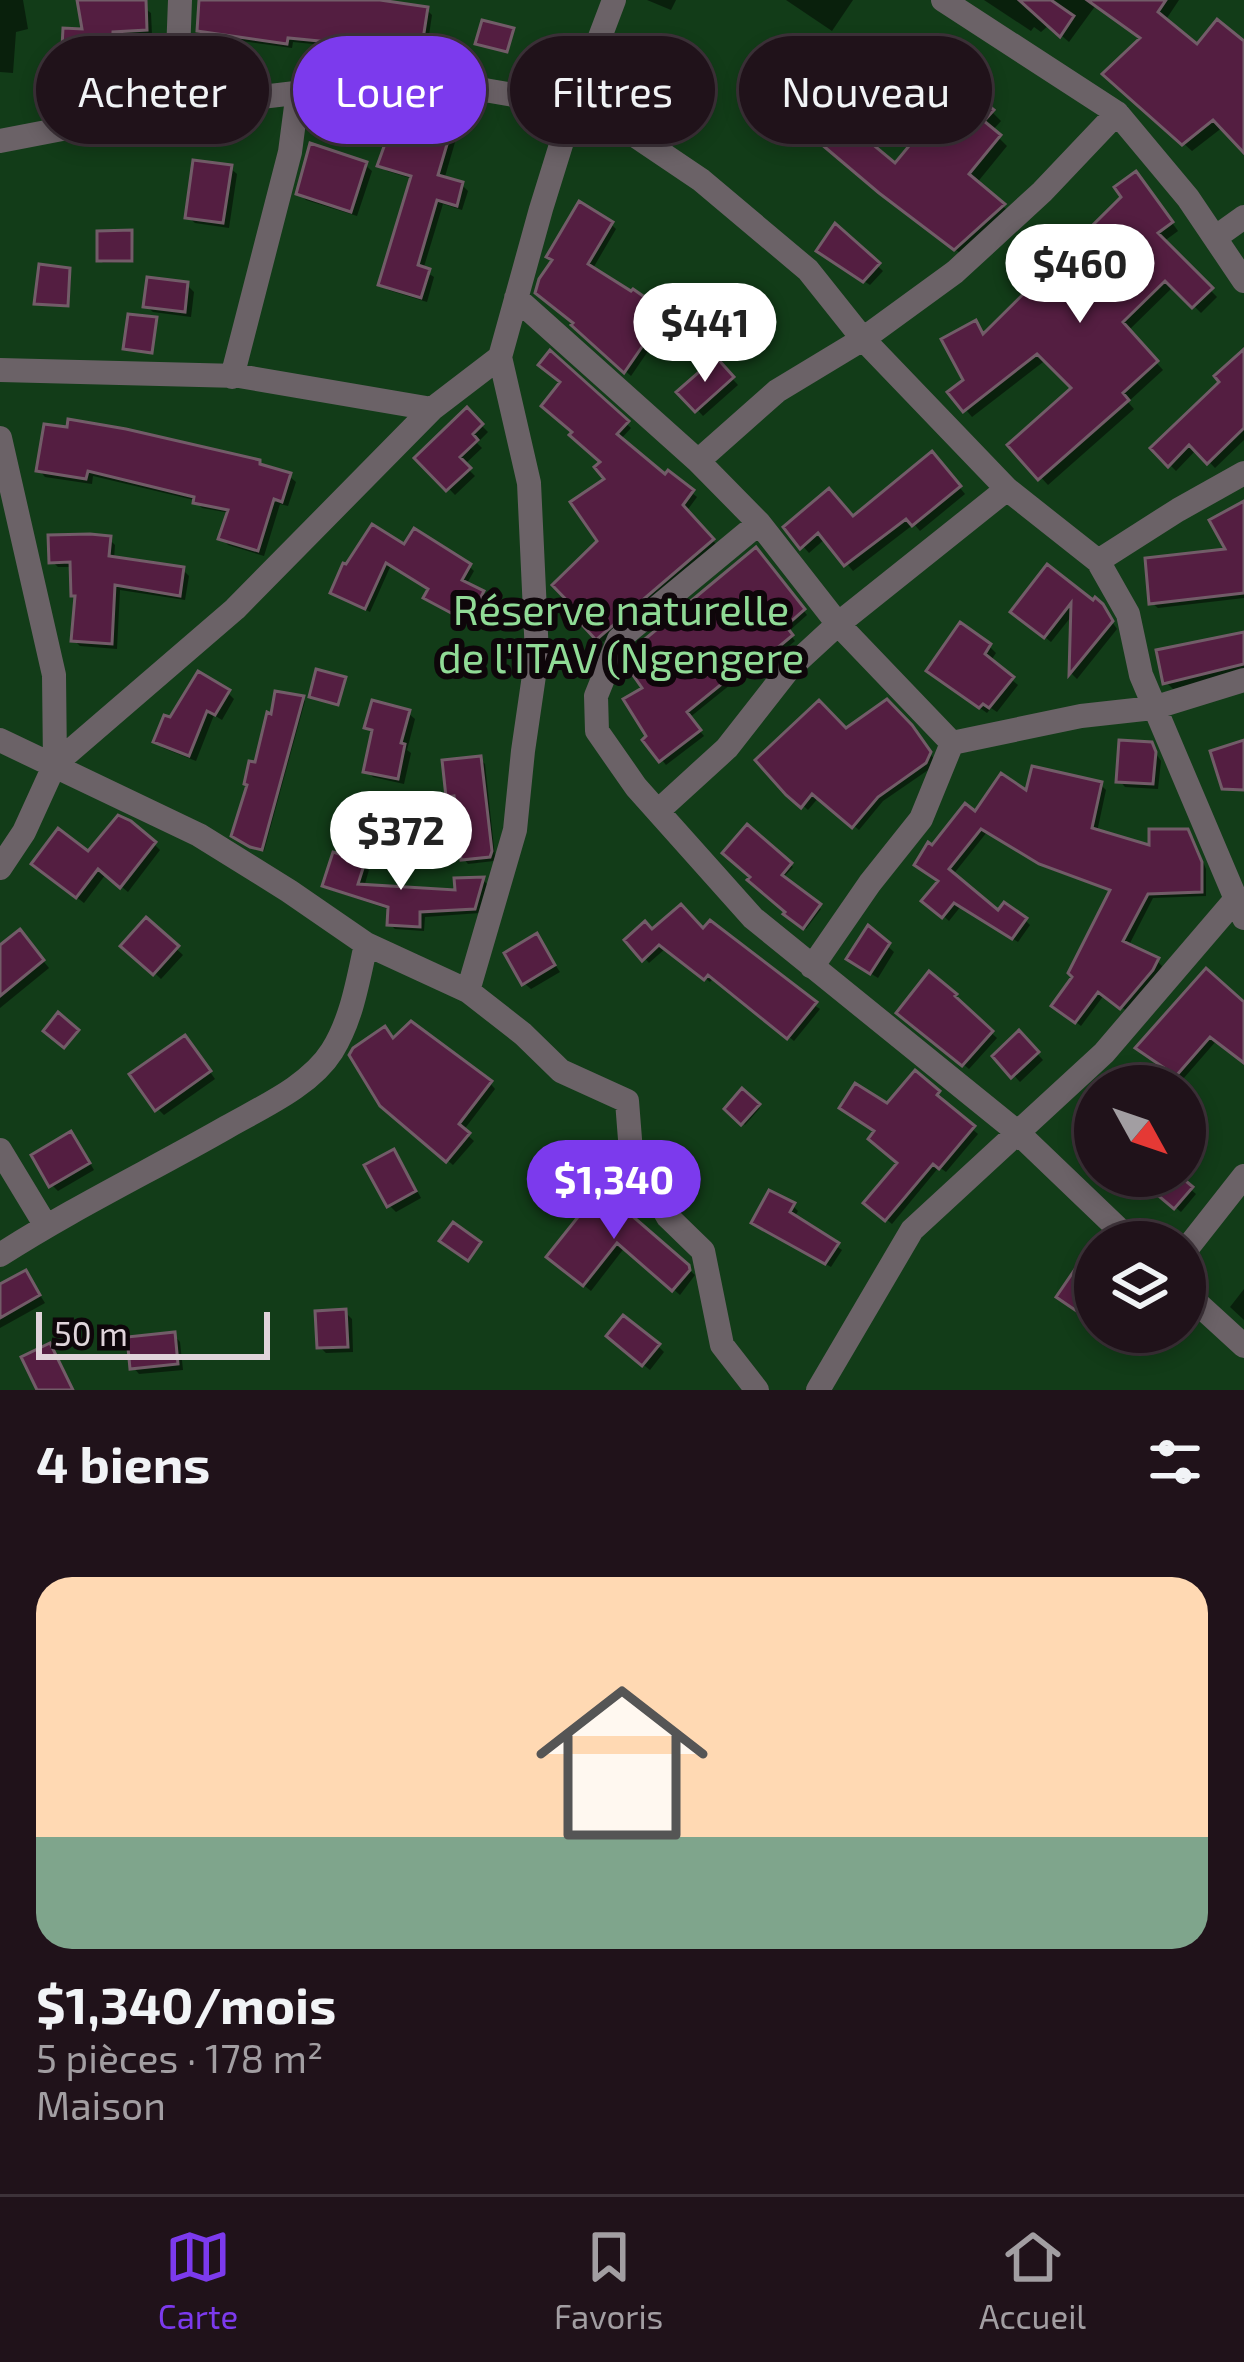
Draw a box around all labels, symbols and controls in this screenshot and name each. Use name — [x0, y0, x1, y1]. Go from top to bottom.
chip: Acheter — [36, 36, 269, 144]
chip: Louer — [293, 36, 486, 144]
chip: Filtres — [510, 36, 715, 144]
chip: Nouveau — [739, 36, 992, 144]
pin: $460 — [1009, 224, 1151, 326]
text: $460 — [1032, 239, 1128, 286]
pin: $441 — [634, 283, 776, 385]
text: $441 — [660, 298, 750, 345]
park label: Réserve naturelle de l'ITAV (Ngengere — [438, 583, 804, 681]
pin: $372 — [330, 791, 472, 893]
text: $372 — [357, 806, 445, 853]
north arrow — [1074, 1065, 1206, 1197]
map controls — [1074, 1065, 1206, 1353]
pin: $1,340 — [516, 1140, 712, 1242]
text: $1,340 — [554, 1155, 674, 1202]
button: layers — [1074, 1221, 1206, 1353]
scale bar — [36, 1306, 270, 1359]
text: 50 m — [54, 1313, 128, 1353]
icon: filters — [1142, 1429, 1208, 1495]
text: 4 biens — [36, 1432, 210, 1493]
icon: home — [514, 1655, 730, 1871]
text: $1,340/mois — [36, 1973, 336, 2034]
text: 5 pièces · 178 m² — [36, 2034, 323, 2081]
text: Maison — [36, 2081, 166, 2128]
tab: Carte — [158, 2224, 238, 2336]
tab: Favoris — [554, 2224, 663, 2336]
tab: Accueil — [979, 2224, 1086, 2336]

